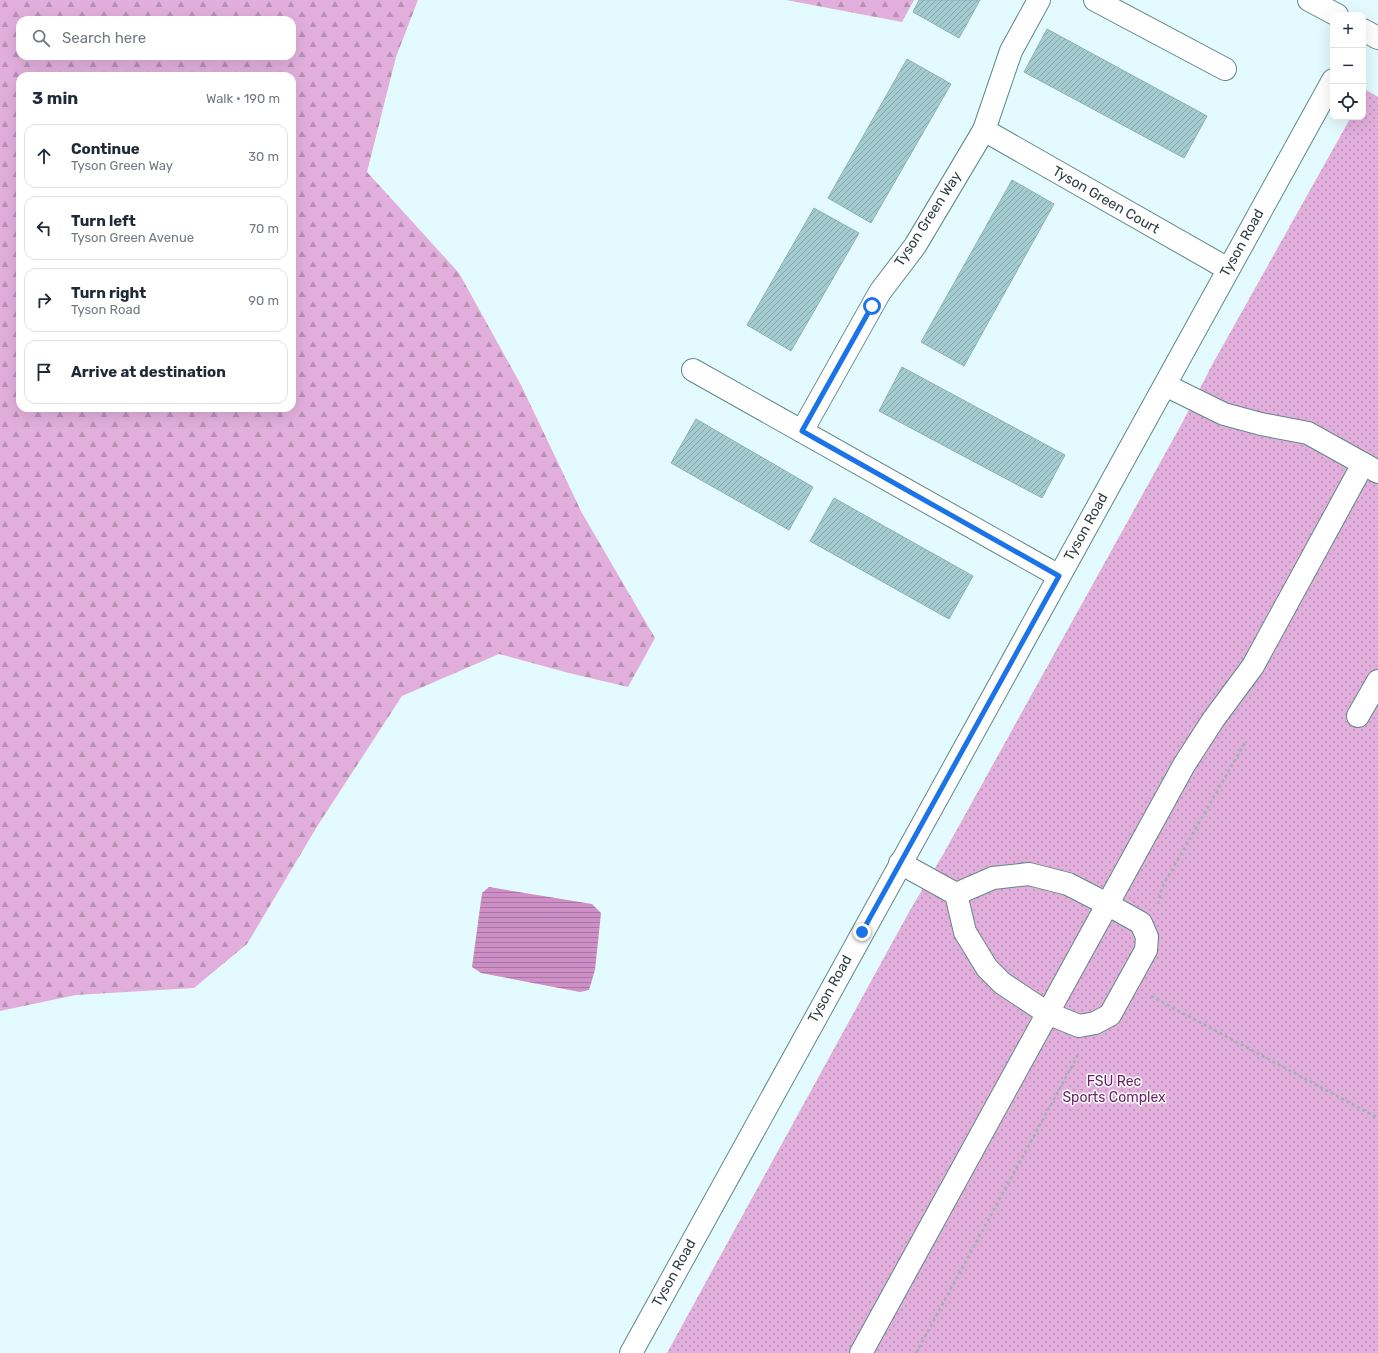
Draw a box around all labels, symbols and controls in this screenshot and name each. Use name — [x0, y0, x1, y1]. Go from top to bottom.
map controls — [1330, 12, 1366, 120]
button: + — [1330, 12, 1366, 48]
search box — [16, 16, 296, 60]
icon: search — [30, 27, 52, 49]
text: Search here — [62, 29, 146, 47]
button: − — [1330, 48, 1366, 84]
button: locate — [1330, 84, 1366, 120]
text: 3 min — [32, 88, 78, 108]
text: Walk · 190 m — [206, 91, 280, 106]
text: Continue — [71, 140, 140, 158]
icon: ahead — [33, 145, 55, 167]
text: 30 m — [248, 149, 279, 164]
text: Tyson Green Way — [71, 158, 173, 173]
street label: Tyson Green Court — [1050, 163, 1163, 238]
street label: Tyson Green Way — [891, 168, 965, 270]
street label: Tyson Road — [1216, 206, 1268, 280]
text: Turn left — [71, 212, 136, 230]
icon: left — [33, 217, 55, 239]
text: 70 m — [249, 221, 279, 236]
text: Tyson Green Avenue — [71, 230, 194, 245]
text: Turn right — [71, 284, 146, 302]
icon: right — [33, 289, 55, 311]
text: 90 m — [248, 293, 279, 308]
route start — [863, 297, 881, 315]
text: Tyson Road — [71, 302, 140, 317]
icon: arrive — [33, 361, 55, 383]
text: Arrive at destination — [71, 363, 226, 381]
street label: Tyson Road — [1060, 490, 1112, 564]
route end — [853, 923, 871, 941]
street label: Tyson Road — [804, 952, 856, 1026]
park label: FSU Rec Sports Complex — [1062, 1073, 1166, 1106]
street label: Tyson Road — [648, 1236, 700, 1310]

